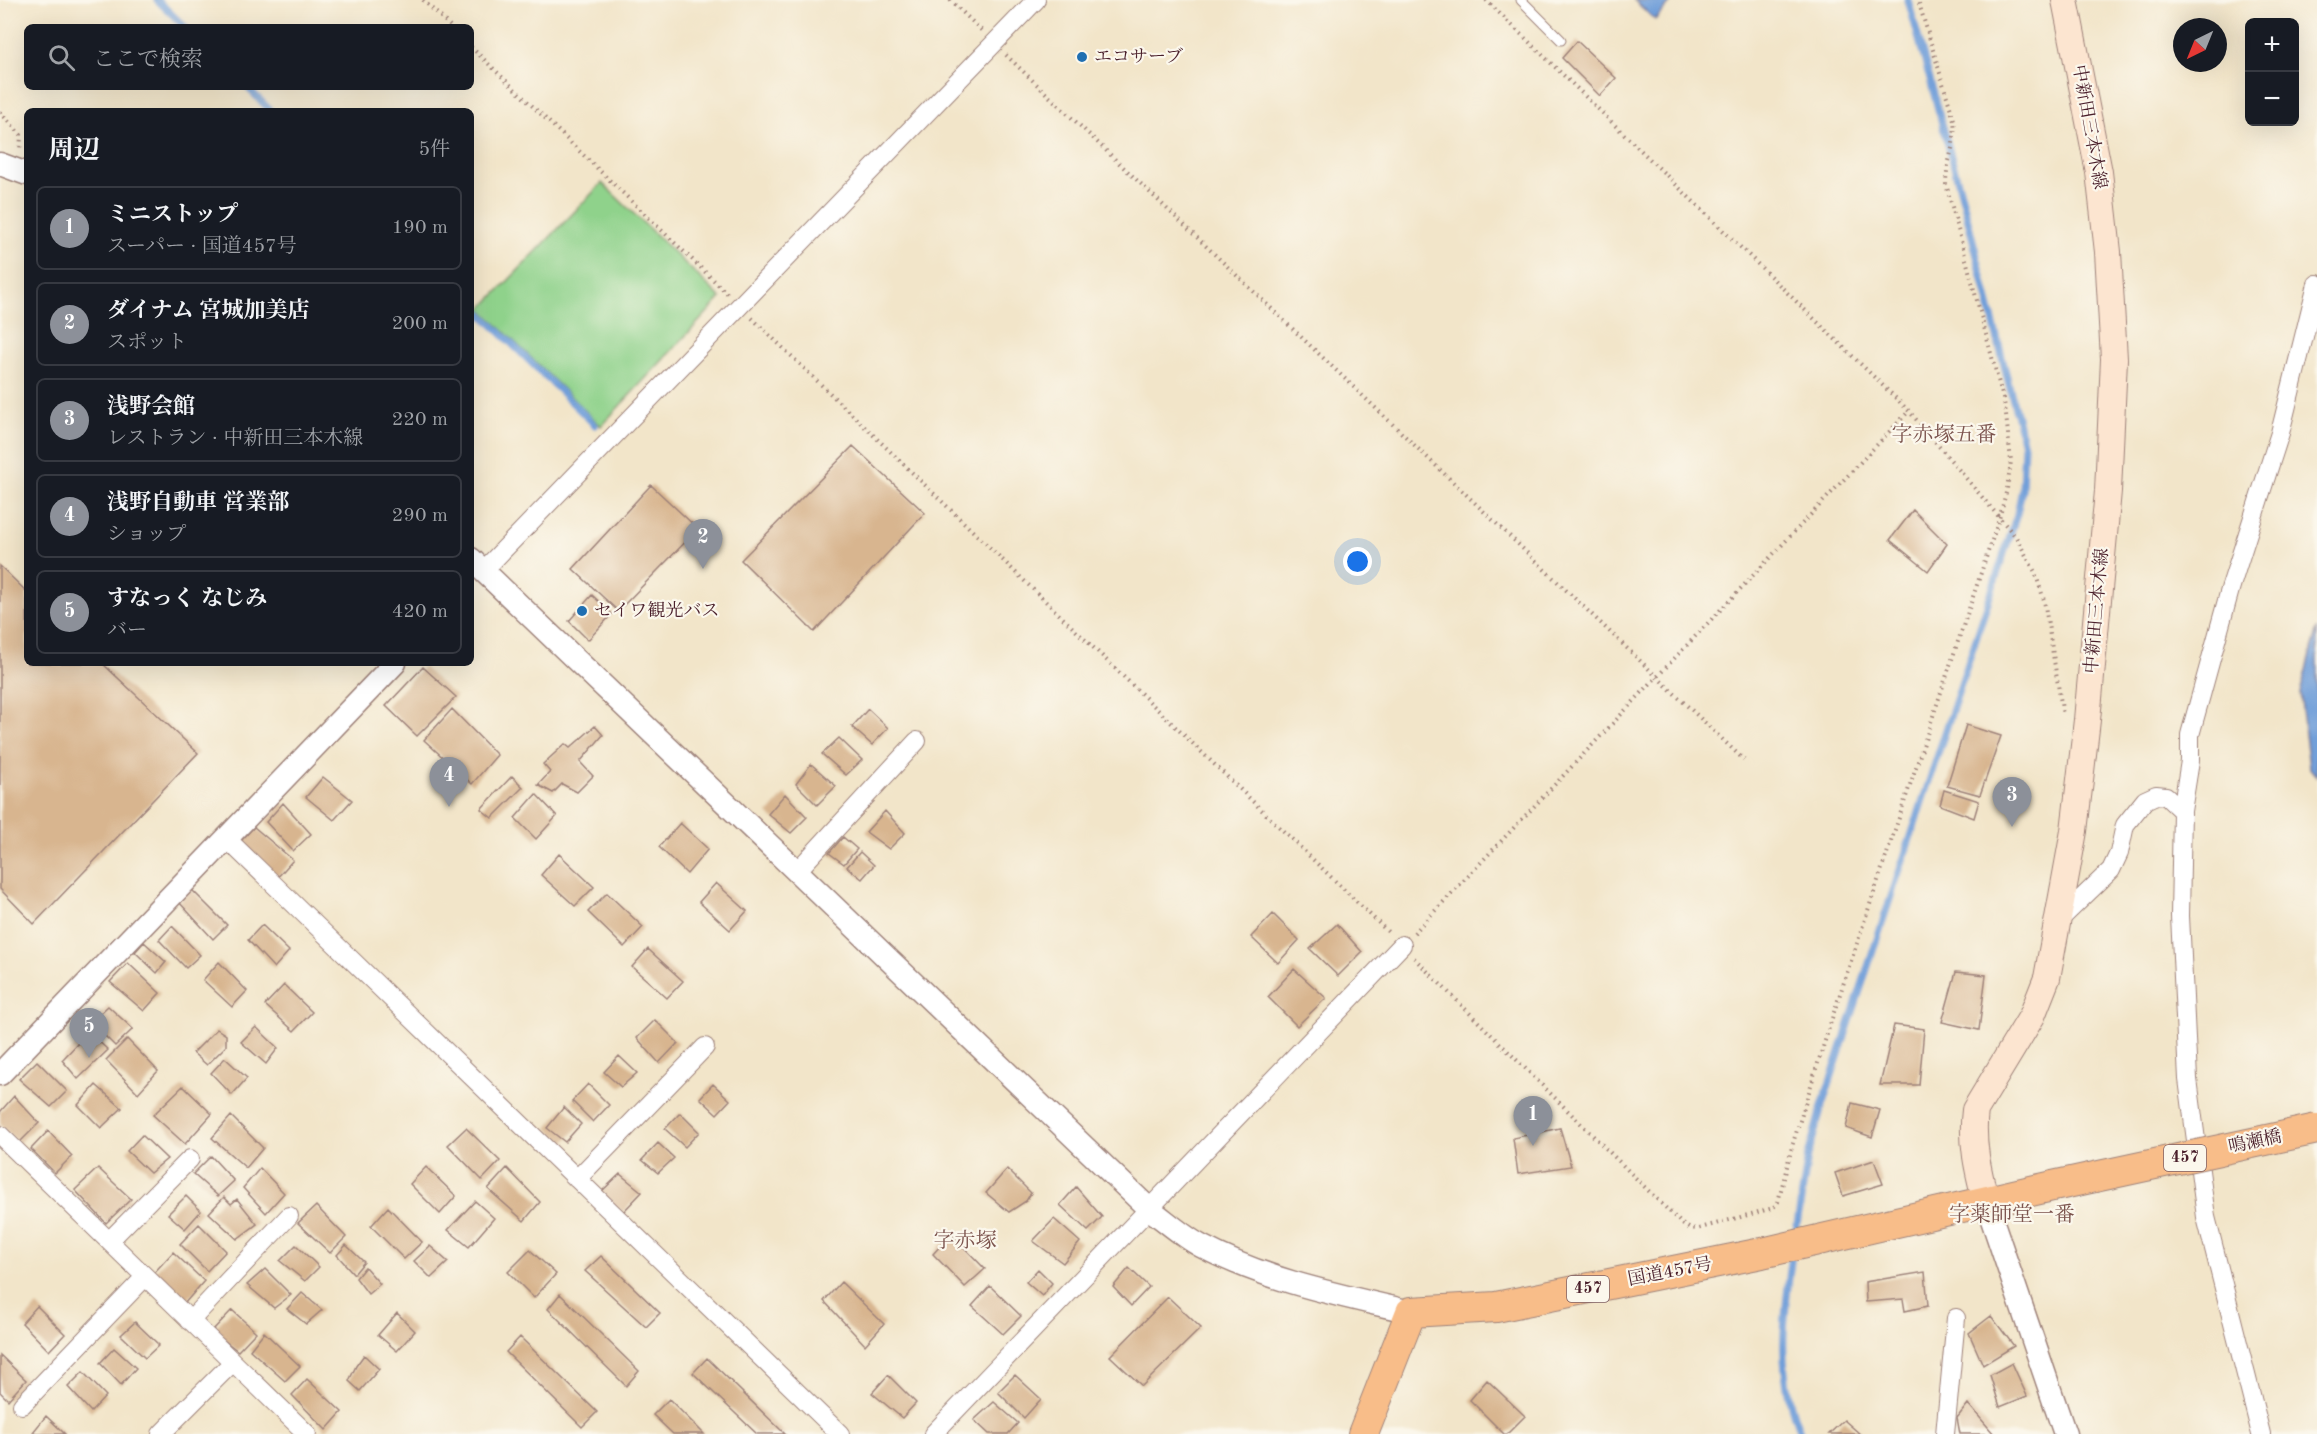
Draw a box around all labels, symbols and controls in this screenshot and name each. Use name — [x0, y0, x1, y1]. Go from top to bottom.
north arrow — [2173, 18, 2227, 72]
map controls — [2245, 18, 2299, 126]
button: + — [2245, 18, 2299, 72]
search box — [24, 24, 474, 90]
icon: search — [45, 41, 78, 74]
place label: エコサーブ — [1094, 47, 1183, 66]
text: ここで検索 — [93, 49, 203, 71]
marker: エコサーブ — [1075, 50, 1089, 64]
street label: 中新田三本木線 — [2069, 63, 2111, 191]
button: − — [2245, 72, 2299, 126]
text: 周辺 — [48, 138, 100, 164]
text: 5件 — [418, 140, 450, 160]
text: ミニストップ — [107, 204, 238, 226]
text: 1 — [64, 218, 75, 238]
text: 190 m — [392, 218, 448, 238]
text: スーパー · 国道457号 — [107, 237, 297, 257]
text: ダイナム 宮城加美店 — [107, 300, 310, 322]
text: 2 — [64, 314, 75, 334]
text: 200 m — [392, 314, 448, 334]
text: スポット — [107, 333, 187, 353]
text: 浅野会館 — [107, 396, 195, 418]
text: 3 — [64, 410, 75, 430]
text: 220 m — [392, 410, 448, 430]
district label: 字赤塚五番 — [1892, 423, 1997, 446]
text: レストラン · 中新田三本木線 — [107, 429, 363, 449]
text: 浅野自動車 営業部 — [107, 492, 289, 514]
text: 4 — [64, 506, 75, 526]
text: 290 m — [392, 506, 448, 526]
pin: 2 — [684, 520, 722, 569]
text: ショップ — [107, 525, 187, 545]
your location — [1343, 547, 1372, 576]
street label: 中新田三本木線 — [2081, 547, 2111, 675]
text: すなっく なじみ — [107, 588, 267, 610]
place label: セイワ観光バス — [594, 600, 719, 620]
text: 5 — [64, 602, 75, 622]
text: 420 m — [392, 602, 448, 622]
marker: セイワ観光バス — [575, 604, 589, 618]
text: バー — [107, 621, 147, 641]
pin: 4 — [430, 758, 468, 807]
pin: 3 — [1992, 778, 2032, 827]
pin: 5 — [70, 1008, 109, 1058]
pin: 1 — [1514, 1096, 1552, 1146]
street label: 鳴瀬橋 — [2226, 1126, 2283, 1156]
road number: 457 — [2164, 1145, 2206, 1171]
district label: 字薬師堂一番 — [1949, 1203, 2075, 1226]
district label: 字赤塚 — [934, 1229, 997, 1252]
street label: 国道457号 — [1626, 1253, 1714, 1289]
road number: 457 — [1567, 1276, 1609, 1302]

